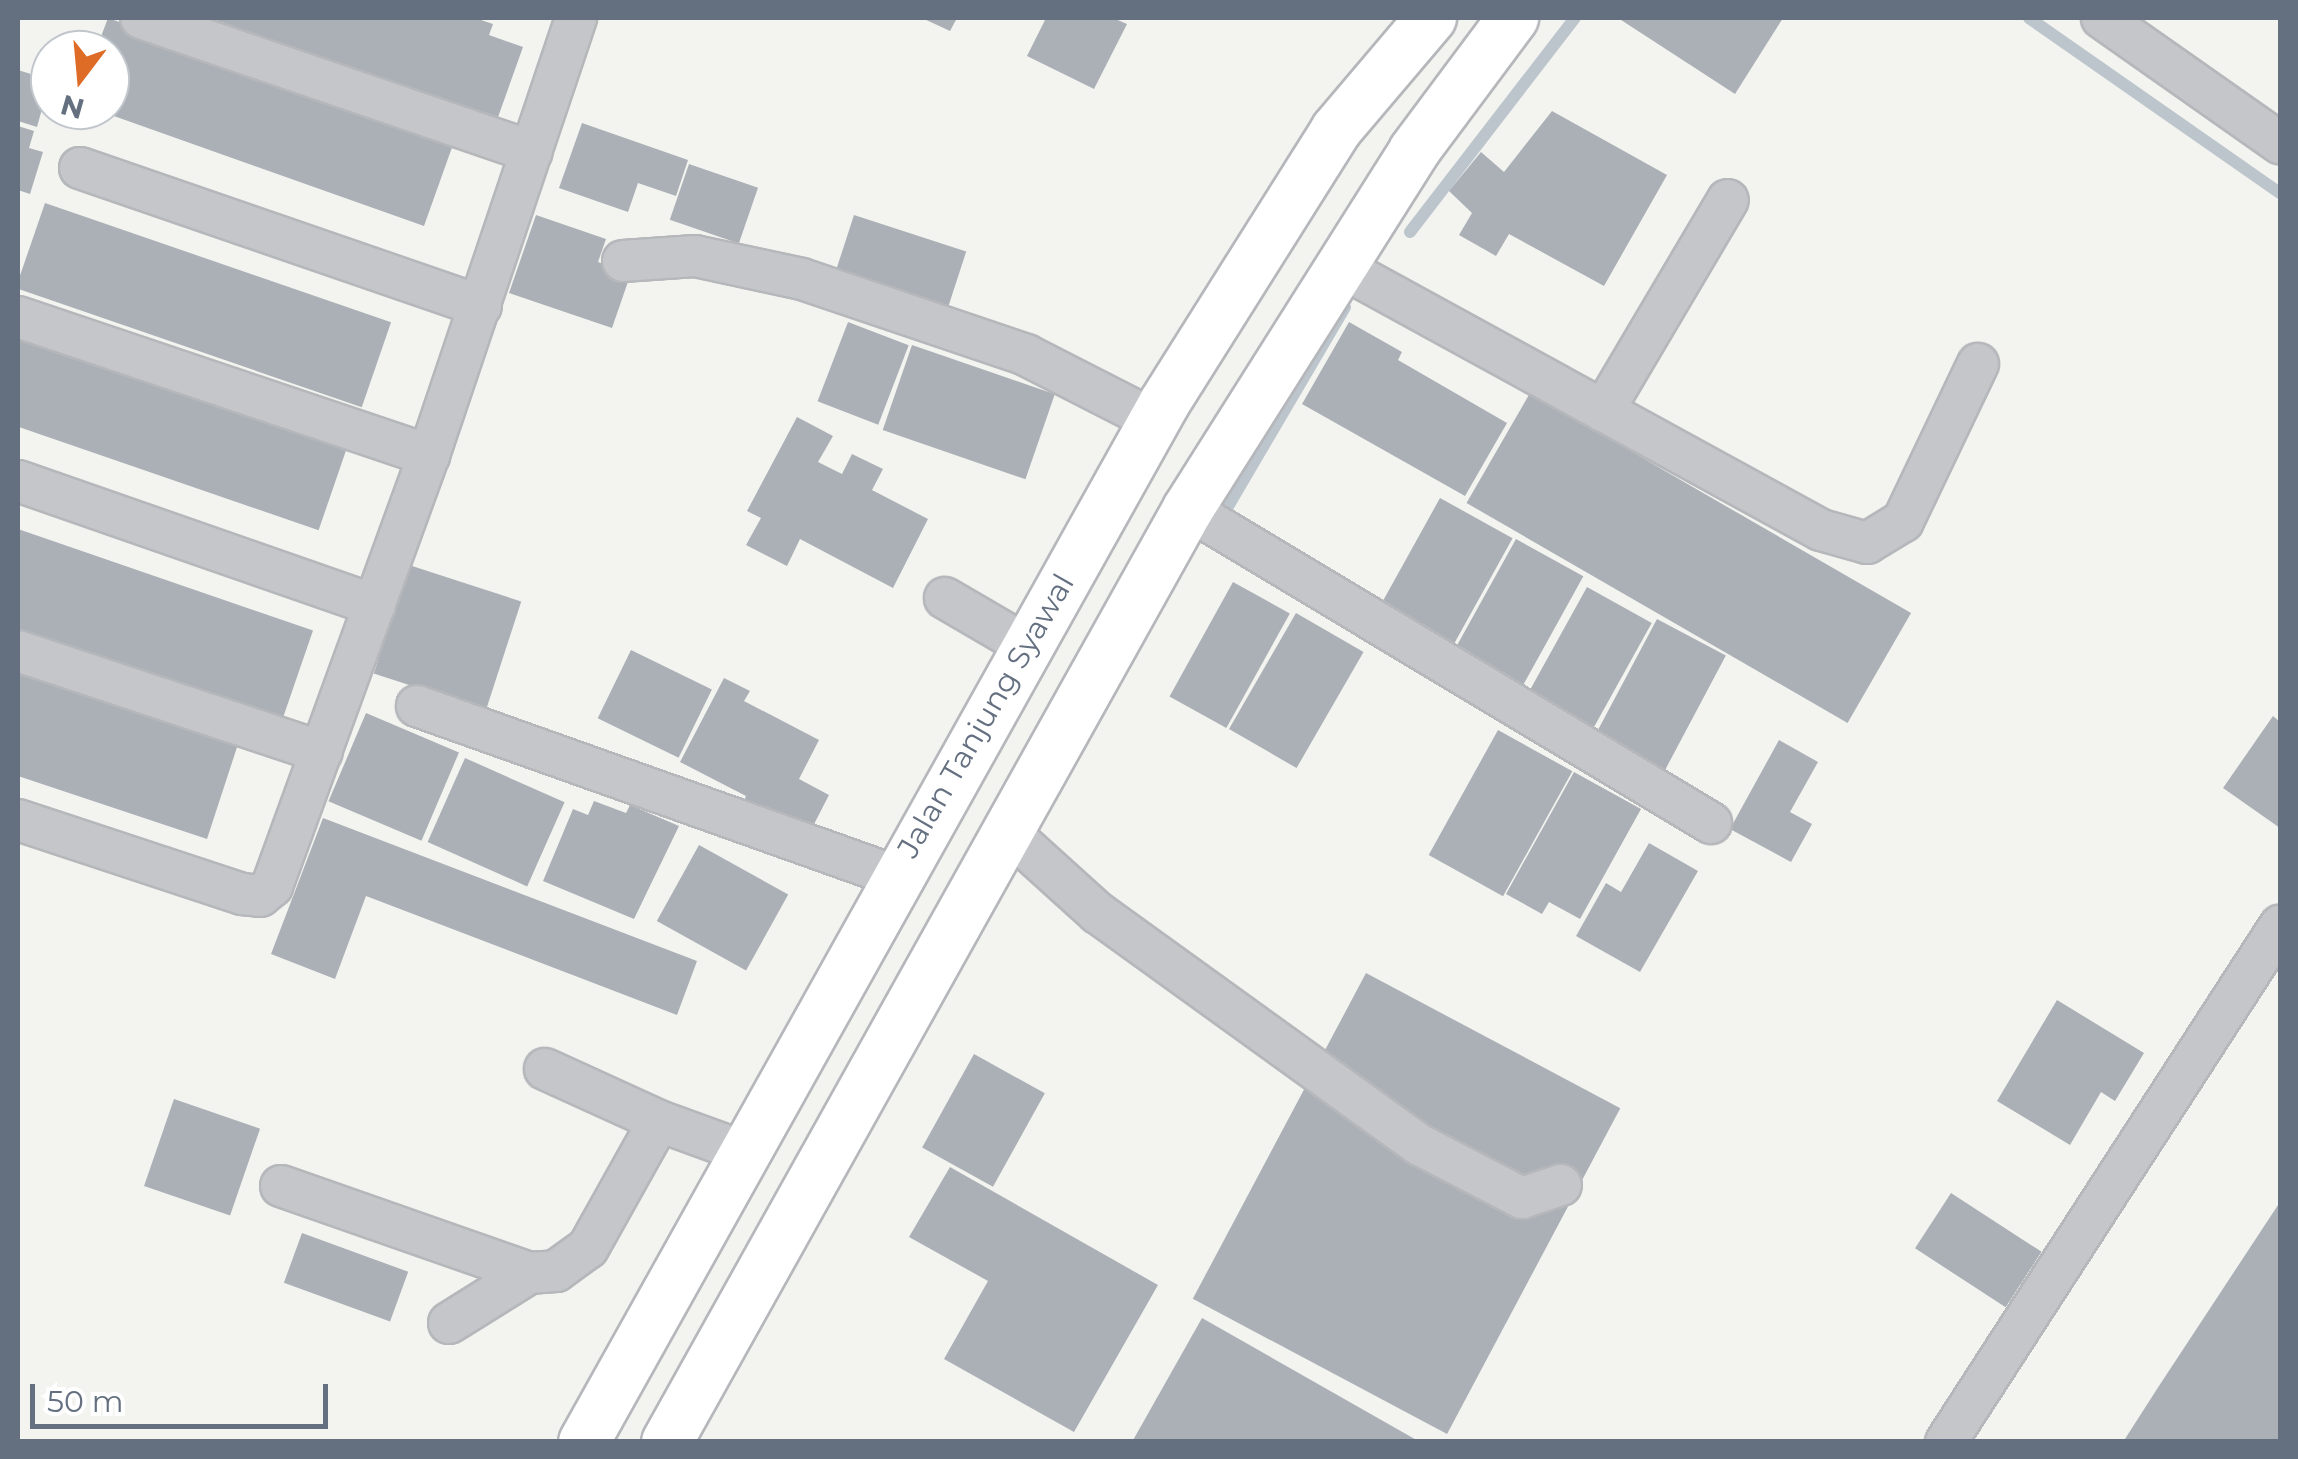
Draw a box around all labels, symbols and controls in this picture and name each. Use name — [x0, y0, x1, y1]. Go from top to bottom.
north arrow — [30, 30, 130, 130]
text: N — [57, 87, 88, 126]
street label: Jalan Tanjung Syawal — [890, 568, 1082, 864]
scale bar — [35, 1364, 332, 1426]
text: 50 m — [47, 1383, 124, 1420]

